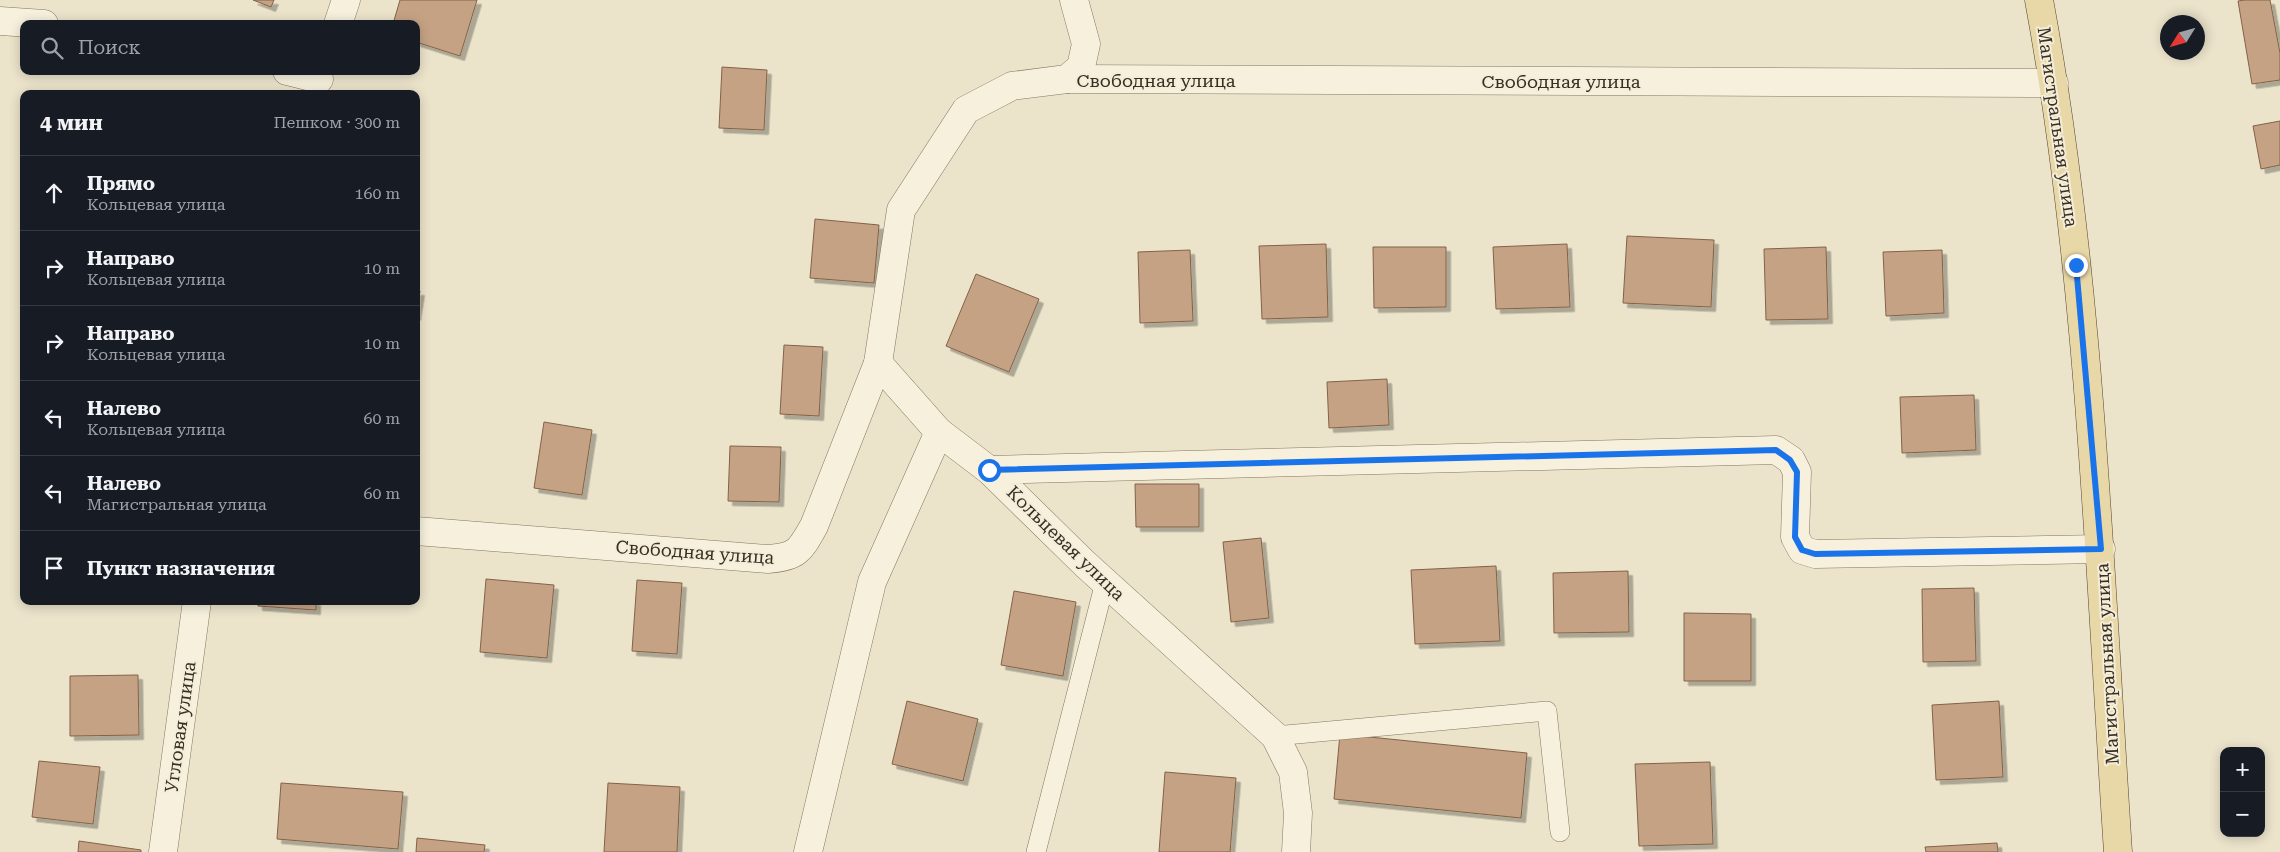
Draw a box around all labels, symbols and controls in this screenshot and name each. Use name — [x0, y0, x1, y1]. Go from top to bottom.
north arrow — [2160, 15, 2205, 60]
search box — [20, 20, 420, 75]
street label: Магистральная улица — [2034, 25, 2082, 229]
icon: search — [38, 34, 66, 62]
text: Поиск — [78, 36, 141, 59]
street label: Свободная улица — [1077, 70, 1236, 91]
street label: Свободная улица — [1482, 71, 1641, 92]
text: 4 мин — [40, 111, 103, 135]
text: Пешком · 300 m — [273, 113, 400, 132]
text: Прямо — [87, 172, 155, 195]
icon: ahead — [40, 179, 68, 207]
text: 160 m — [354, 184, 400, 203]
text: Кольцевая улица — [87, 195, 225, 214]
text: Направо — [87, 247, 174, 270]
icon: right — [40, 254, 68, 282]
route end — [2065, 254, 2088, 277]
text: 10 m — [363, 259, 400, 278]
text: Кольцевая улица — [87, 270, 225, 289]
text: Направо — [87, 322, 174, 345]
icon: right — [40, 329, 68, 357]
text: 10 m — [363, 334, 400, 353]
text: Кольцевая улица — [87, 345, 225, 364]
text: Налево — [87, 397, 161, 420]
icon: left — [40, 404, 68, 432]
text: 60 m — [363, 409, 400, 428]
text: Кольцевая улица — [87, 420, 225, 439]
route start — [978, 459, 1001, 482]
text: Налево — [87, 472, 161, 495]
icon: left — [40, 479, 68, 507]
street label: Кольцевая улица — [1003, 481, 1129, 605]
text: 60 m — [363, 484, 400, 503]
text: Магистральная улица — [87, 495, 267, 514]
street label: Свободная улица — [615, 536, 775, 568]
icon: arrive — [40, 554, 68, 582]
text: Пункт назначения — [87, 557, 275, 580]
street label: Магистральная улица — [2091, 562, 2123, 765]
street label: Угловая улица — [160, 660, 200, 794]
map controls — [2220, 747, 2265, 837]
button: + — [2220, 747, 2265, 792]
button: − — [2220, 792, 2265, 837]

